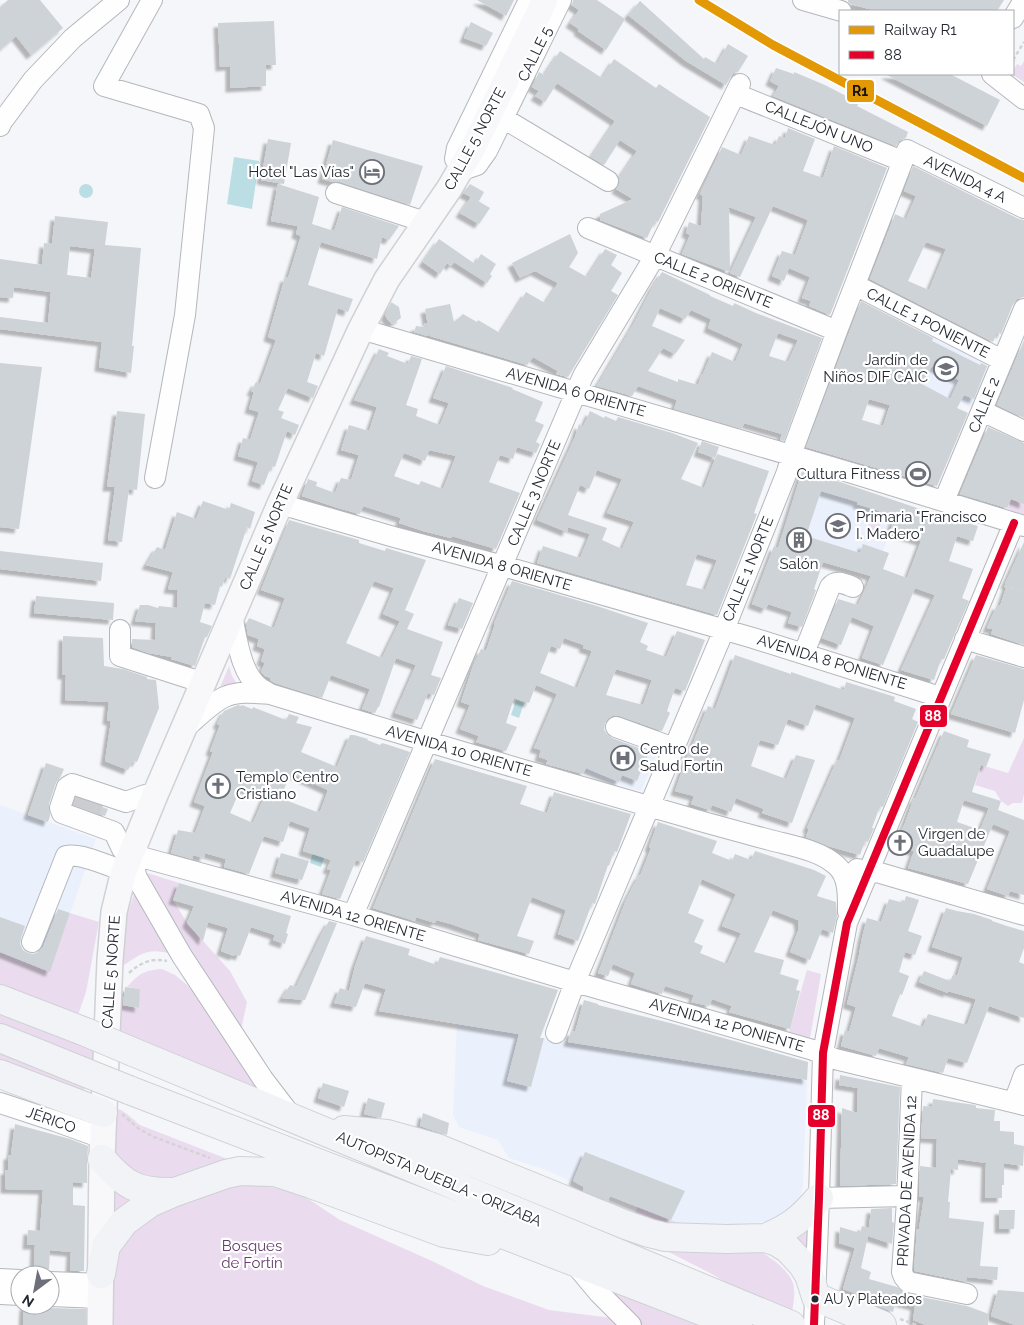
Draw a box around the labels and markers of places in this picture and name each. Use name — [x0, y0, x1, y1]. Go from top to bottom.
hotel icon: Hotel "Las Vías" — [359, 159, 385, 185]
place label: Hotel "Las Vías" — [248, 163, 354, 181]
place label: Jardín de Niños DIF CAIC — [823, 351, 928, 386]
school or university icon: Jardín de Niños DIF CAIC — [933, 356, 959, 382]
sports icon: Cultura Fitness — [905, 461, 931, 487]
place label: Cultura Fitness — [796, 465, 900, 483]
place label: Primaria "Francisco I. Madero" — [856, 508, 987, 543]
school or university icon: Primaria "Francisco I. Madero" — [825, 513, 851, 539]
building icon: Salón — [786, 527, 812, 553]
place label: Salón — [779, 555, 819, 573]
place label: Centro de Salud Fortín — [640, 740, 723, 775]
hospital icon: Centro de Salud Fortín — [610, 745, 636, 771]
place label: Templo Centro Cristiano — [236, 768, 339, 803]
church icon: Templo Centro Cristiano — [205, 773, 231, 799]
place label: Virgen de Guadalupe — [918, 825, 995, 860]
church icon: Virgen de Guadalupe — [887, 830, 913, 856]
place label: AU y Plateados — [824, 1291, 922, 1307]
marker: AU y Plateados — [810, 1294, 820, 1304]

